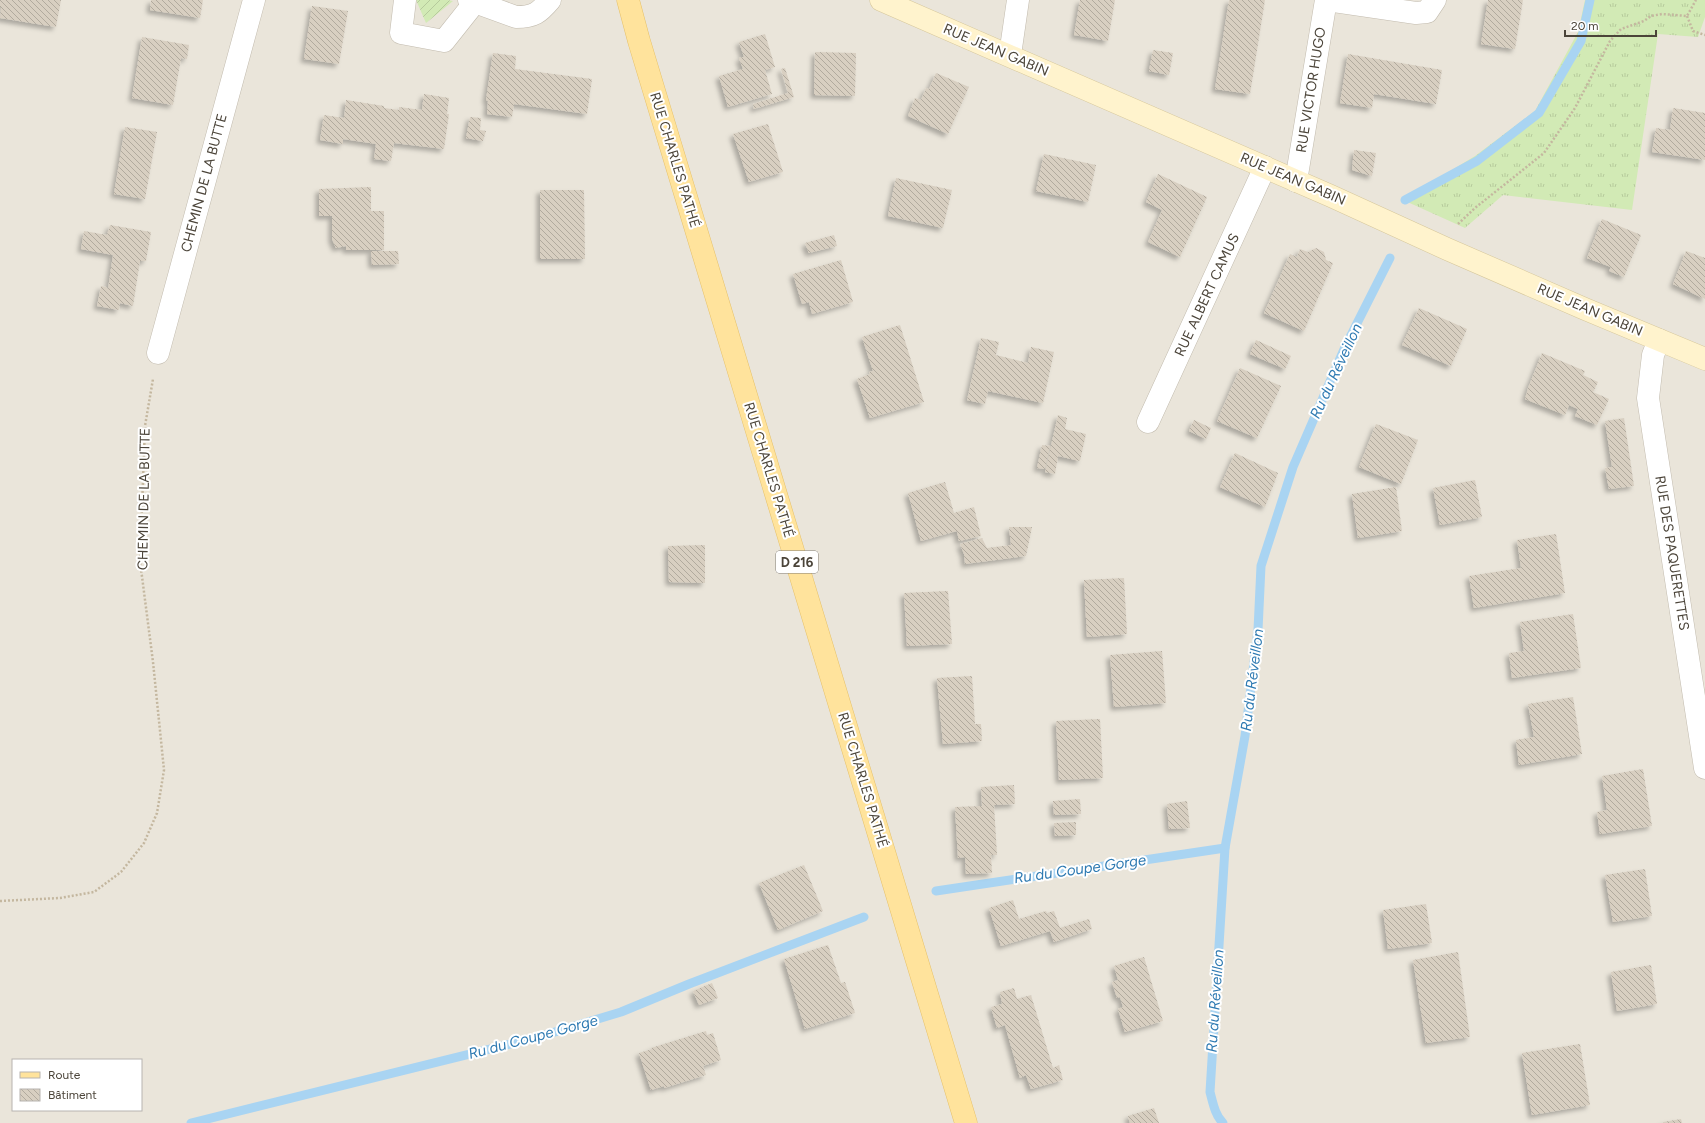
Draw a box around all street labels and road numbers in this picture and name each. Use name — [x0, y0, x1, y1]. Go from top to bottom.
street label: RUE JEAN GABIN — [941, 20, 1051, 80]
street label: RUE VICTOR HUGO — [1293, 26, 1329, 154]
street label: RUE CHARLES PATHÉ — [646, 90, 704, 230]
street label: CHEMIN DE LA BUTTE — [177, 112, 231, 254]
street label: RUE JEAN GABIN — [1238, 149, 1348, 209]
street label: RUE ALBERT CAMUS — [1171, 231, 1243, 359]
street label: RUE JEAN GABIN — [1535, 280, 1645, 340]
street label: RUE CHARLES PATHÉ — [740, 400, 798, 540]
street label: CHEMIN DE LA BUTTE — [134, 428, 154, 570]
street label: RUE DES PAQUERETTES — [1651, 474, 1693, 632]
road number: D 216 — [776, 551, 818, 573]
street label: RUE CHARLES PATHÉ — [834, 710, 892, 850]

